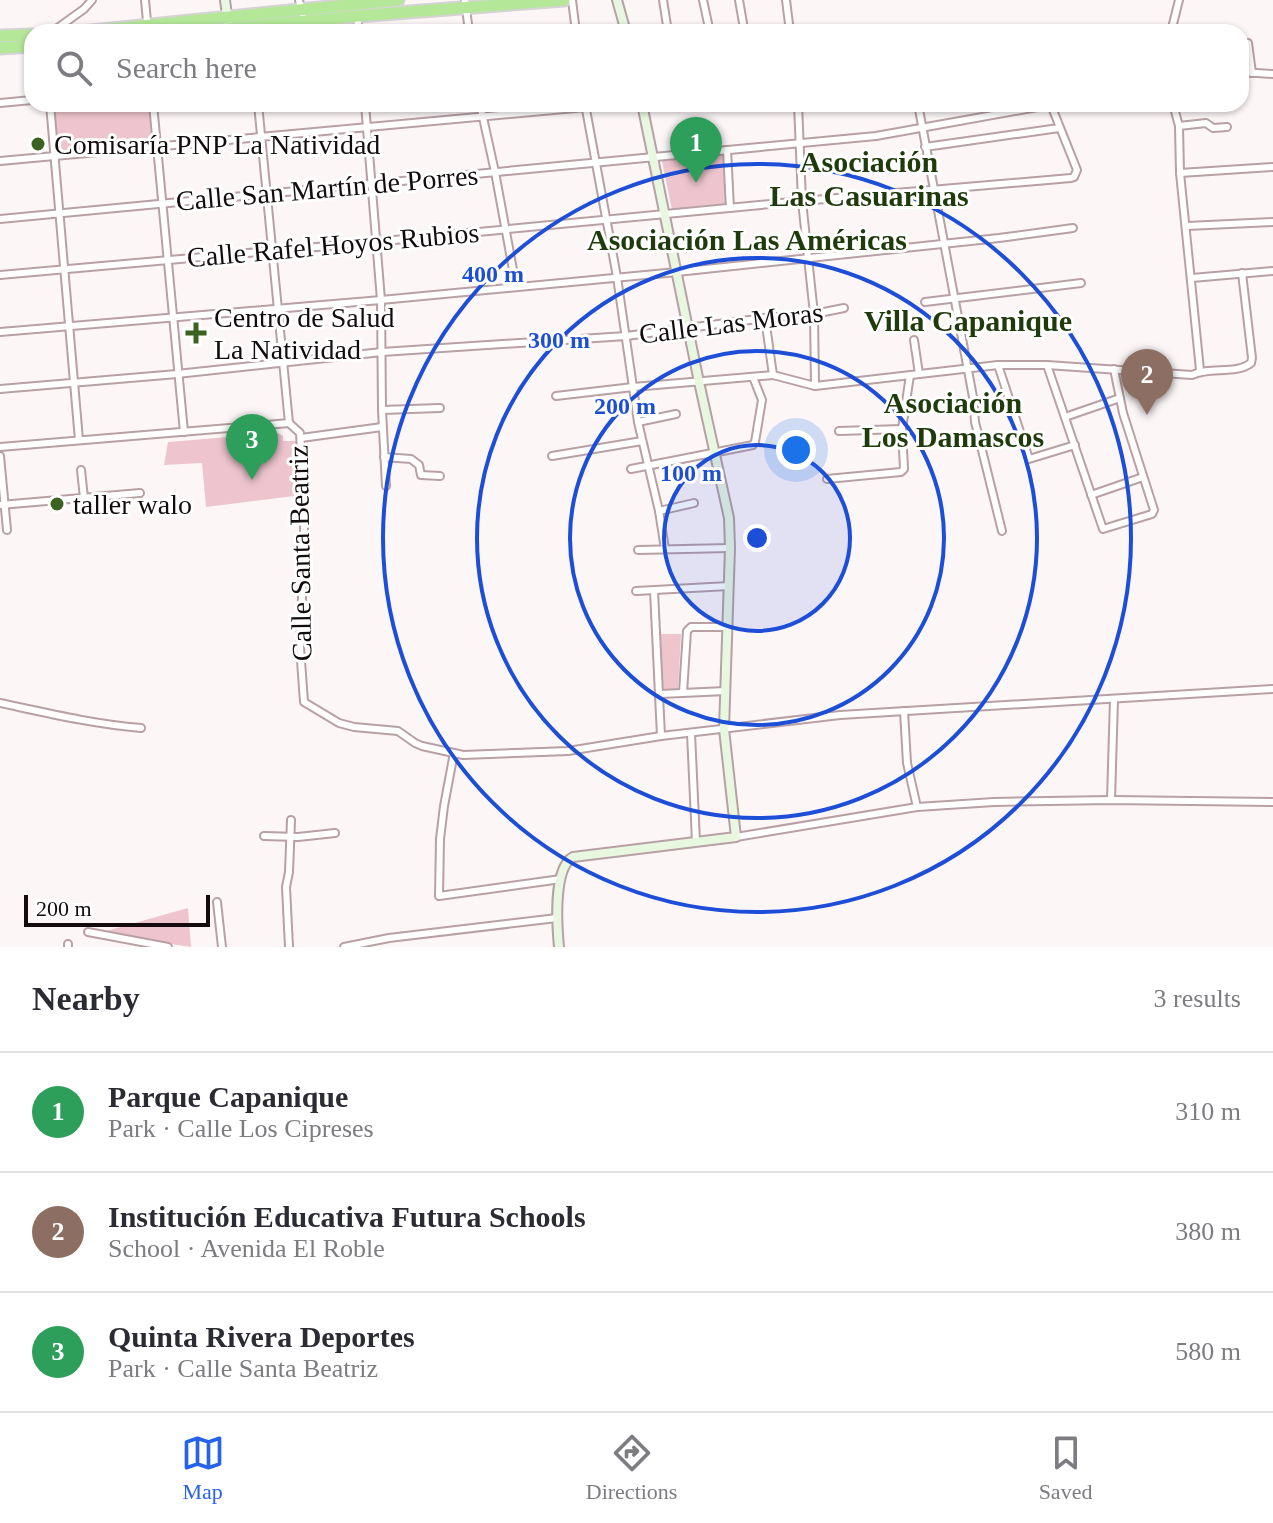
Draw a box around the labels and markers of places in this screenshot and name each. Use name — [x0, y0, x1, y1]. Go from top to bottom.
pin: 1 — [670, 117, 722, 183]
place label: Comisaría PNP La Natividad — [54, 129, 380, 160]
marker: Comisaría PNP La Natividad — [29, 135, 47, 153]
place label: Centro de Salud La Natividad — [214, 302, 394, 365]
marker: Centro de Salud La Natividad — [185, 322, 207, 344]
pin: 2 — [1121, 349, 1173, 415]
pin: 3 — [226, 414, 278, 480]
place label: taller walo — [73, 489, 192, 520]
marker: taller walo — [48, 495, 66, 513]
centre of rings — [743, 524, 771, 552]

